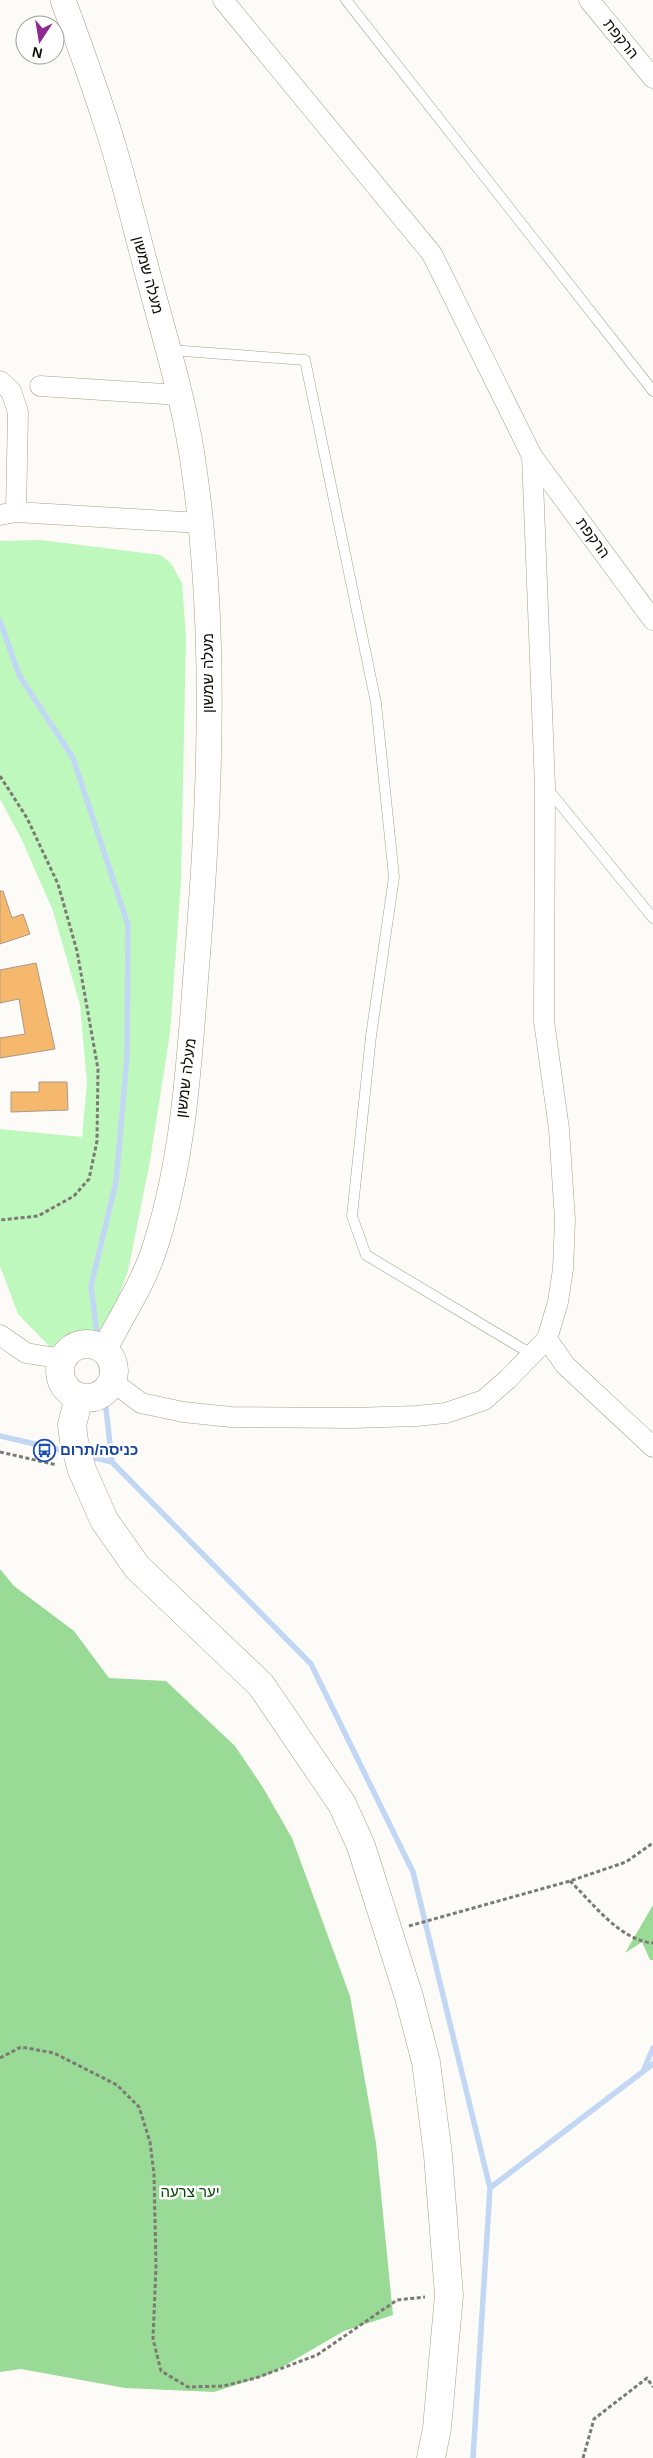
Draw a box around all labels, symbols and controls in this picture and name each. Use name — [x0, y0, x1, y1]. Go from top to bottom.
north arrow — [15, 15, 65, 65]
street label: הרקפת — [600, 16, 642, 62]
text: N — [31, 44, 44, 62]
street label: מעלה שמשון — [130, 234, 167, 316]
street label: הרקפת — [573, 514, 614, 561]
street label: מעלה שמשון — [199, 633, 216, 713]
street label: מעלה שמשון — [172, 1037, 199, 1119]
bus stop icon: כניסה/תרום — [32, 1438, 56, 1462]
place label: כניסה/תרום — [60, 1441, 138, 1458]
park label: יער צרעה — [160, 2183, 220, 2200]

